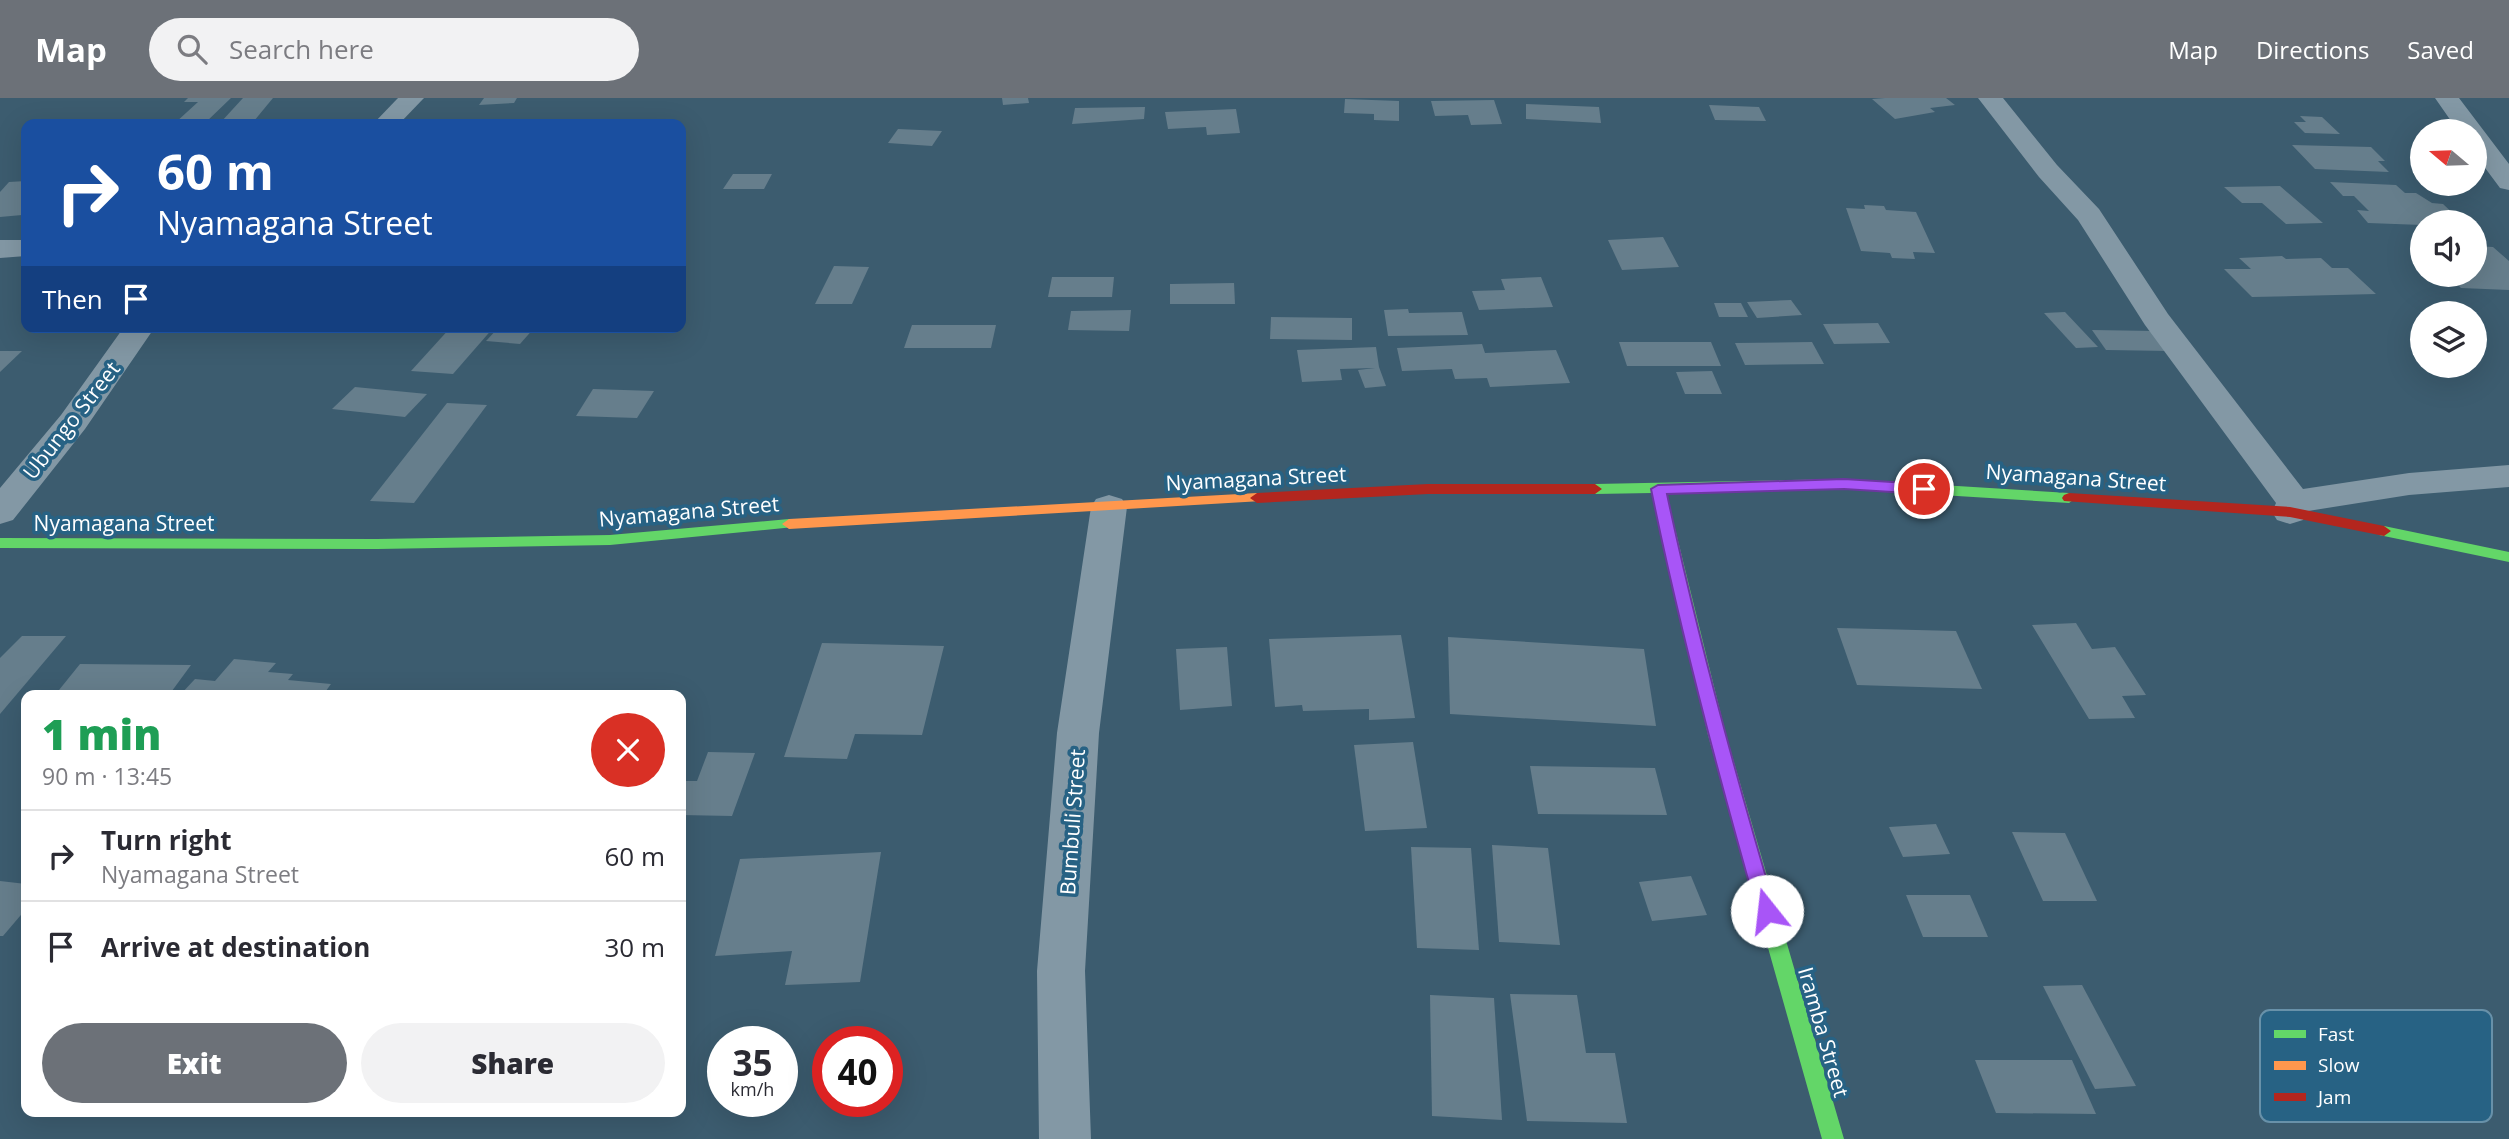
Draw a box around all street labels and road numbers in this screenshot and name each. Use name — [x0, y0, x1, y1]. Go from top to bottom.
street label: Ubungo Street — [16, 355, 126, 485]
street label: Nyamagana Street — [1985, 457, 2167, 497]
street label: Nyamagana Street — [1165, 459, 1347, 497]
street label: Nyamagana Street — [598, 489, 780, 533]
street label: Nyamagana Street — [34, 509, 214, 537]
street label: Bumbuli Street — [1053, 748, 1091, 896]
street label: Iramba Street — [1792, 964, 1856, 1100]

